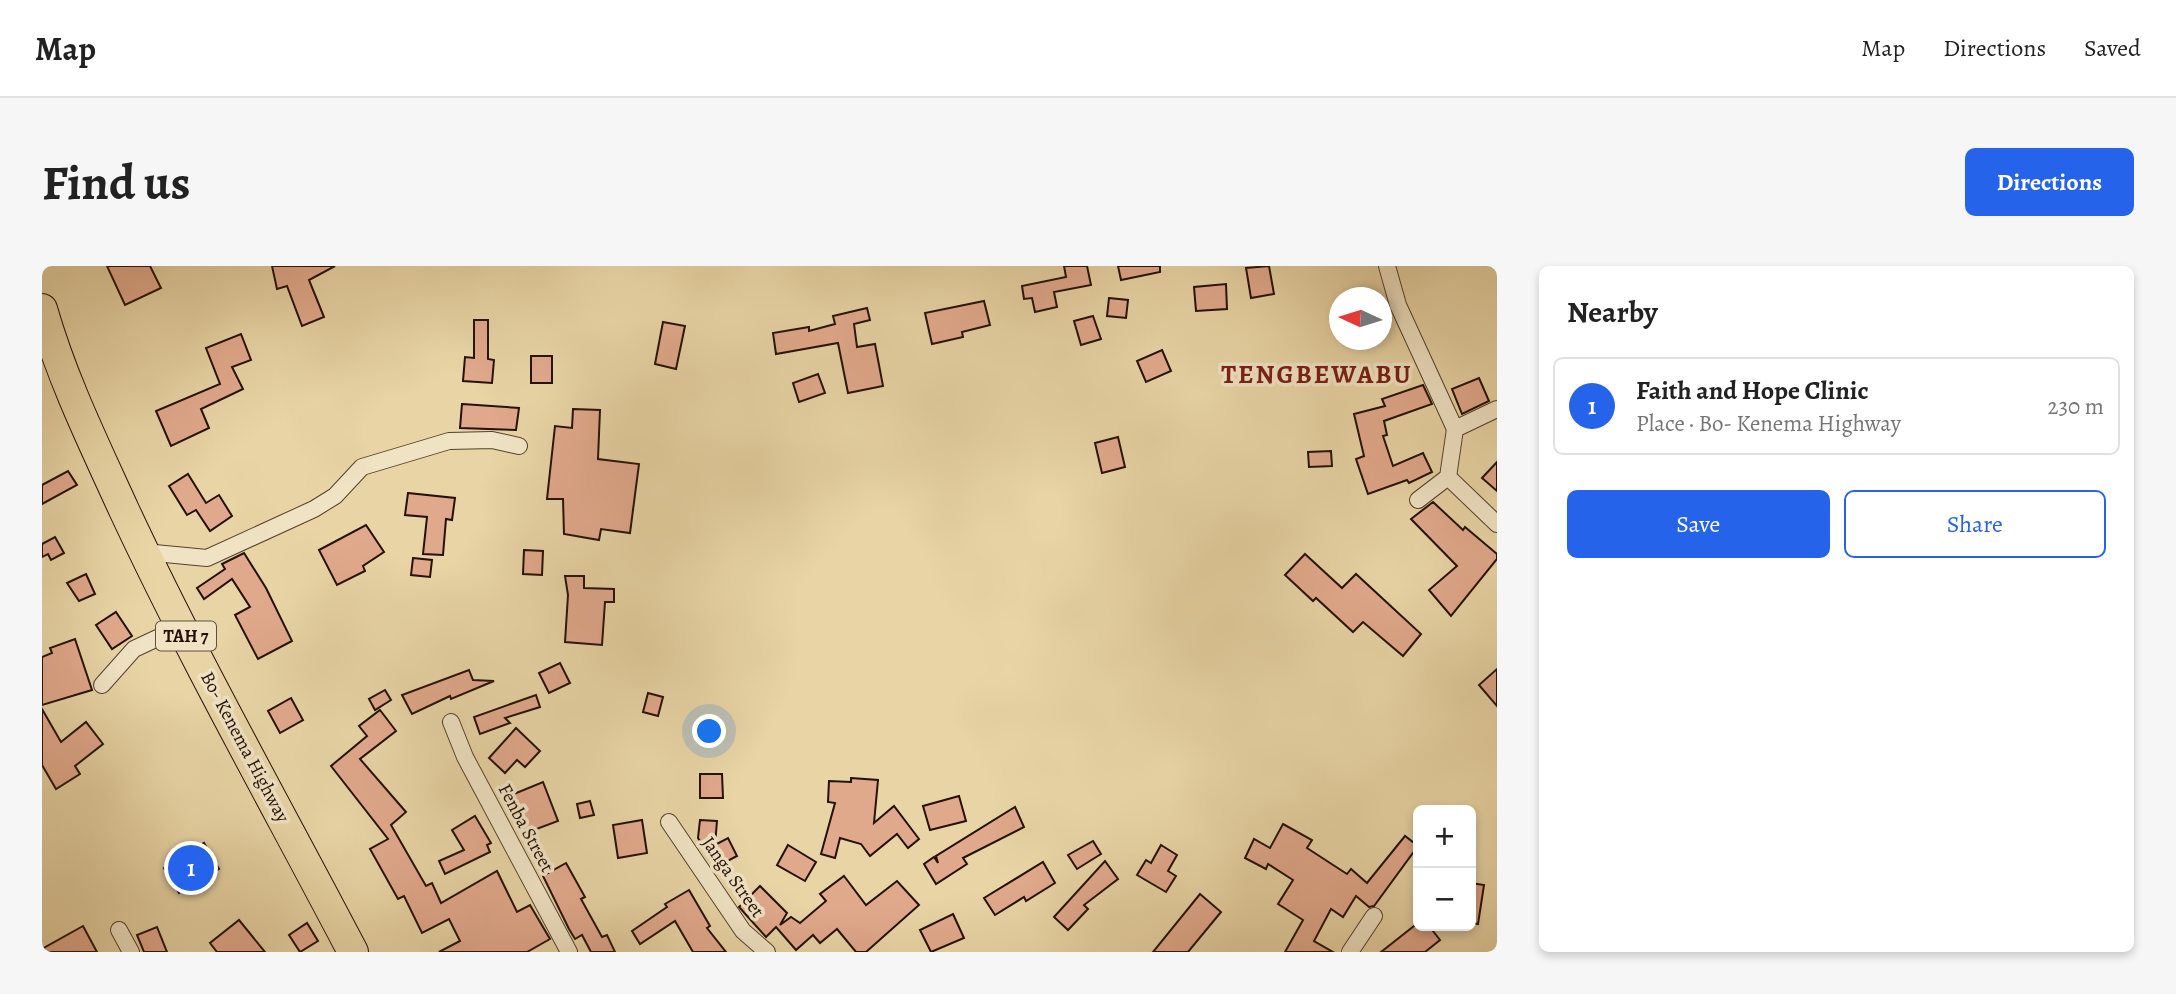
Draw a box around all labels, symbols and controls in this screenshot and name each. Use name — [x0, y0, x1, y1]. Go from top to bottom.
text: Map — [35, 26, 96, 71]
text: Map — [1861, 32, 1905, 64]
text: Directions — [1943, 32, 2046, 64]
text: Saved — [2084, 32, 2141, 64]
button: Directions — [1965, 148, 2134, 216]
text: Find us — [42, 149, 190, 216]
north arrow — [1329, 287, 1392, 350]
text: Nearby — [1567, 292, 1658, 332]
district label: TENGBEWABU — [1221, 357, 1413, 392]
text: Faith and Hope Clinic — [1636, 373, 1869, 408]
text: 1 — [1588, 391, 1596, 422]
text: 230 m — [2048, 391, 2104, 422]
text: Place · Bo- Kenema Highway — [1636, 408, 1901, 439]
button: Save — [1567, 490, 1830, 558]
button: Share — [1844, 490, 2106, 558]
road number: TAH 7 — [156, 622, 216, 650]
street label: Bo- Kenema Highway — [194, 667, 296, 827]
your location — [692, 714, 726, 748]
street label: Fenba Street — [492, 779, 560, 877]
map controls — [1413, 805, 1476, 931]
button: + — [1413, 805, 1476, 868]
street label: Janga Street — [696, 831, 770, 923]
pin: 1 — [168, 842, 214, 894]
button: − — [1413, 868, 1476, 931]

